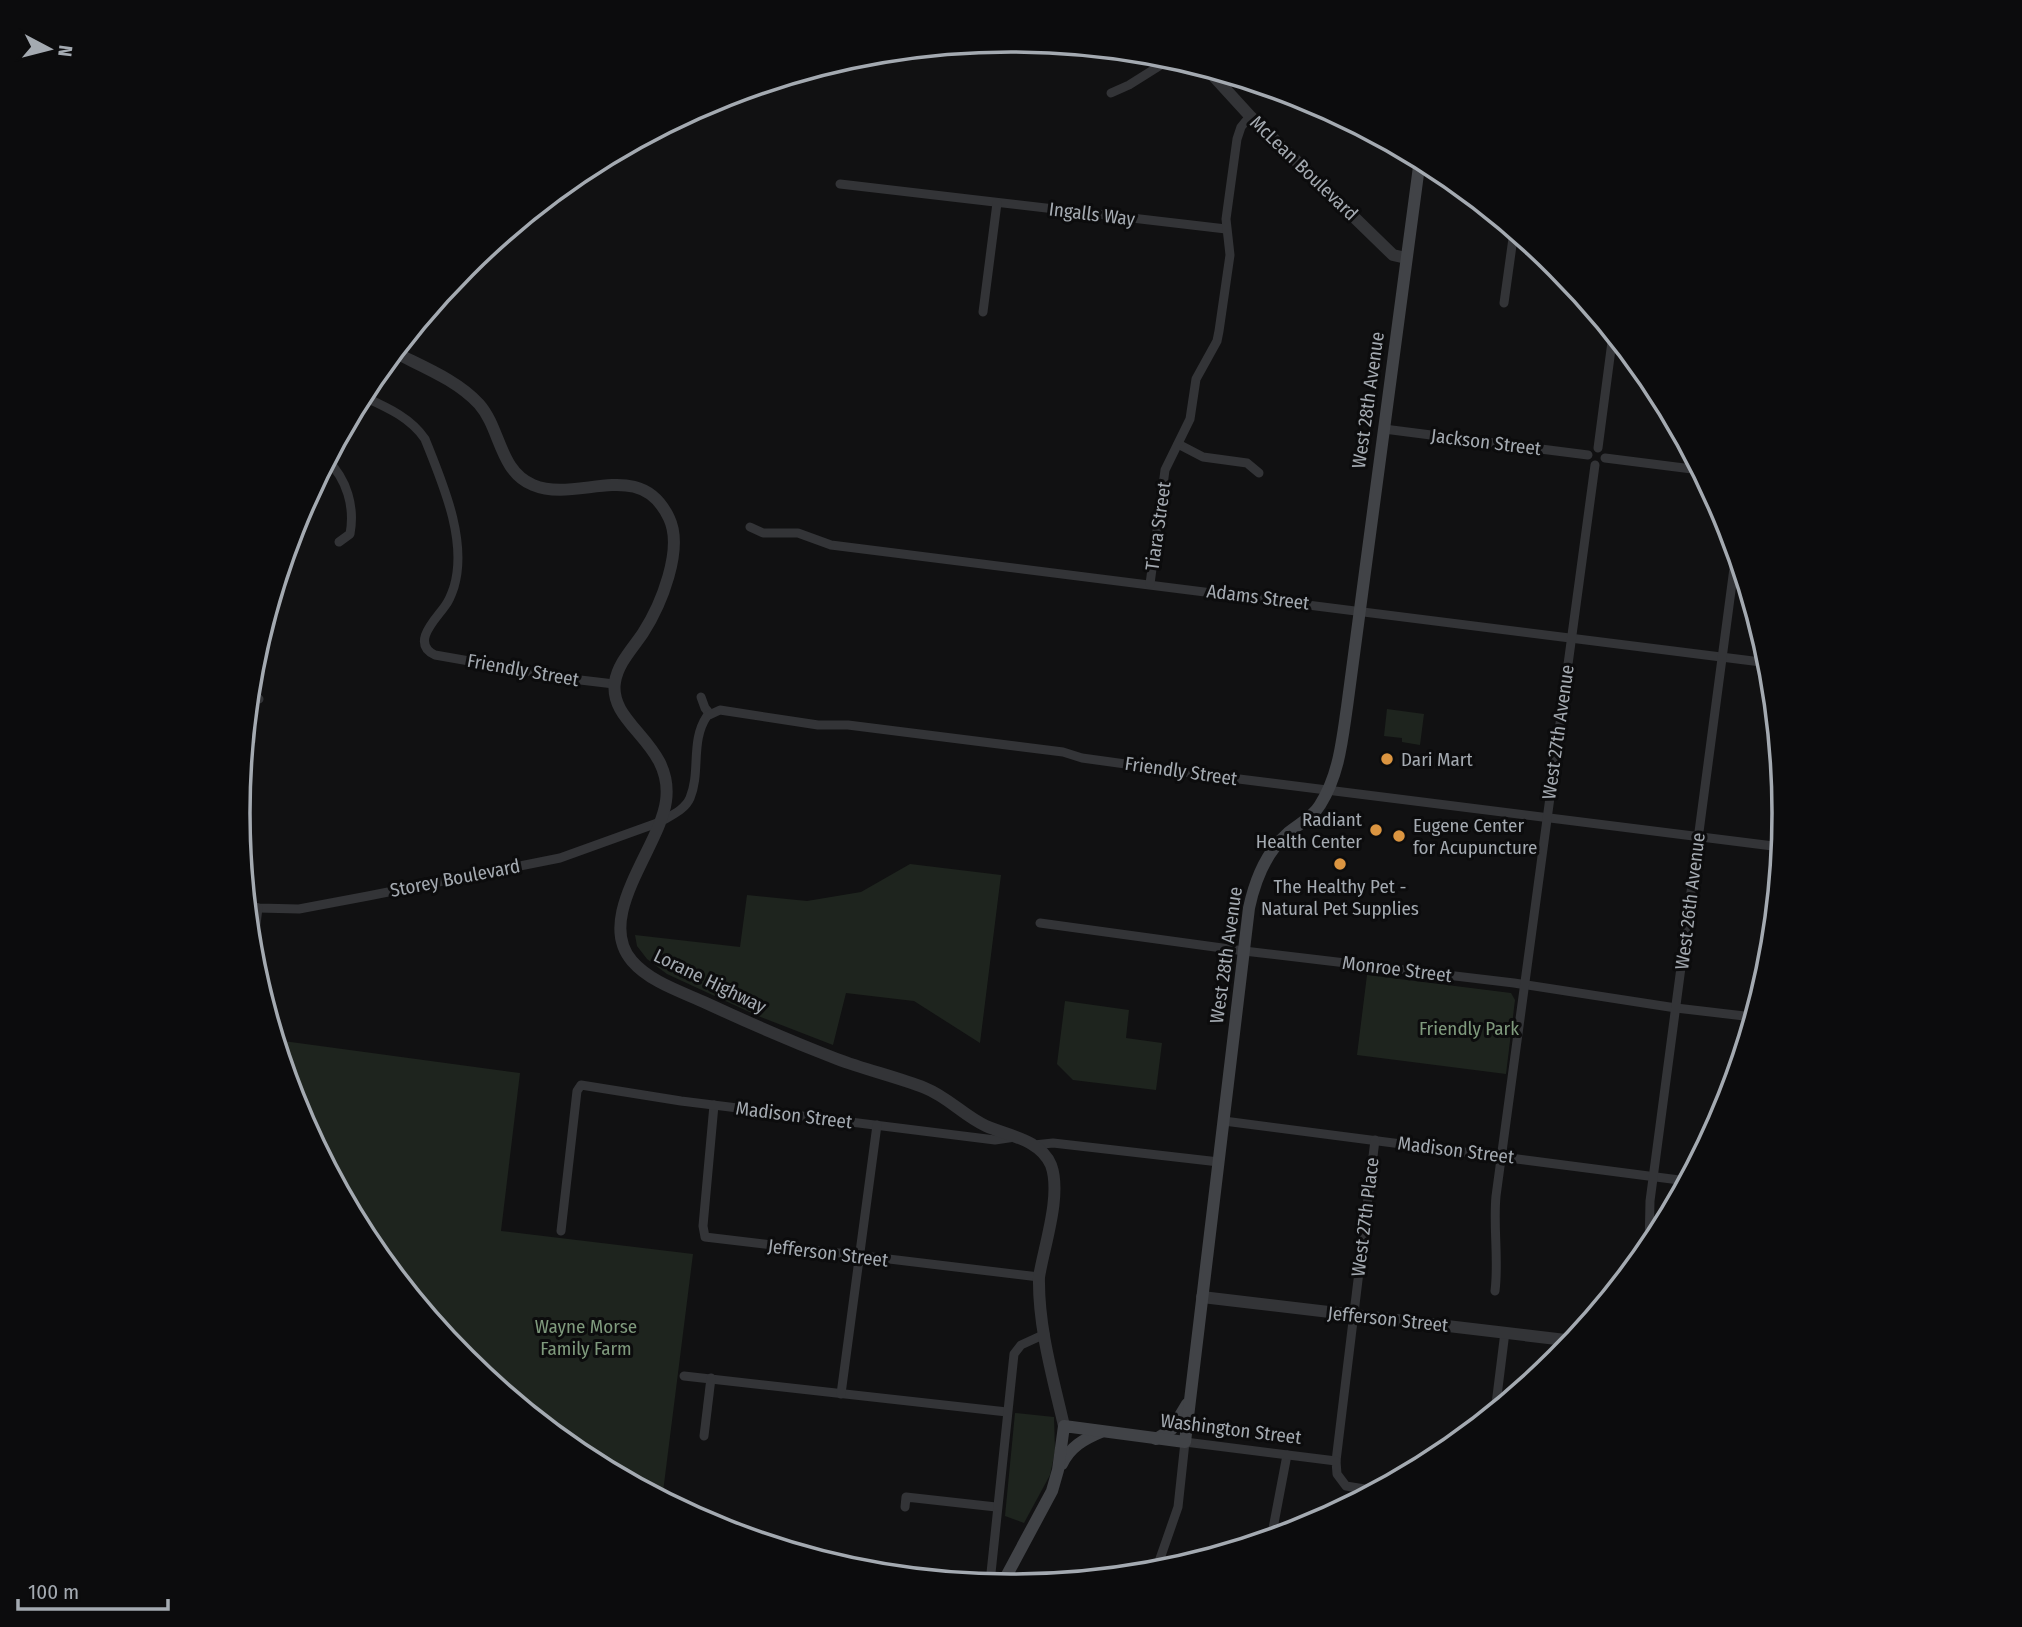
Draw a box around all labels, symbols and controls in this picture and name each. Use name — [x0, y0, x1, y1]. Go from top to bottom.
north arrow — [14, 14, 84, 84]
text: N — [53, 44, 77, 58]
street label: McLean Boulevard — [1245, 111, 1363, 225]
street label: Ingalls Way — [1048, 197, 1137, 231]
street label: West 28th Avenue — [1347, 330, 1389, 470]
street label: Jackson Street — [1430, 424, 1543, 460]
street label: Tiara Street — [1140, 479, 1176, 572]
street label: Adams Street — [1205, 579, 1311, 615]
street label: Friendly Street — [465, 649, 581, 691]
street label: West 27th Avenue — [1537, 663, 1579, 801]
place label: Dari Mart — [1401, 748, 1473, 771]
marker: Dari Mart — [1379, 751, 1395, 767]
street label: Friendly Street — [1123, 752, 1239, 790]
place label: Radiant Health Center — [1256, 808, 1363, 853]
place label: Eugene Center for Acupuncture — [1413, 814, 1537, 859]
marker: Radiant Health Center — [1368, 822, 1384, 838]
marker: Eugene Center for Acupuncture — [1391, 828, 1407, 844]
street label: West 26th Avenue — [1670, 831, 1710, 971]
street label: Storey Boulevard — [388, 854, 522, 902]
marker: The Healthy Pet - Natural Pet Supplies — [1332, 856, 1348, 872]
place label: The Healthy Pet - Natural Pet Supplies — [1261, 875, 1419, 920]
street label: West 28th Avenue — [1205, 885, 1247, 1025]
street label: Lorane Highway — [650, 944, 770, 1018]
street label: Monroe Street — [1341, 951, 1454, 987]
park label: Friendly Park — [1419, 1017, 1519, 1040]
street label: Madison Street — [734, 1096, 854, 1134]
street label: Madison Street — [1396, 1131, 1516, 1169]
street label: West 27th Place — [1346, 1156, 1384, 1278]
street label: Jefferson Street — [767, 1234, 890, 1272]
street label: Jefferson Street — [1327, 1301, 1450, 1337]
park label: Wayne Morse Family Farm — [535, 1315, 637, 1360]
street label: Washington Street — [1159, 1409, 1304, 1449]
scale bar — [18, 1568, 168, 1612]
text: 100 m — [28, 1579, 79, 1605]

